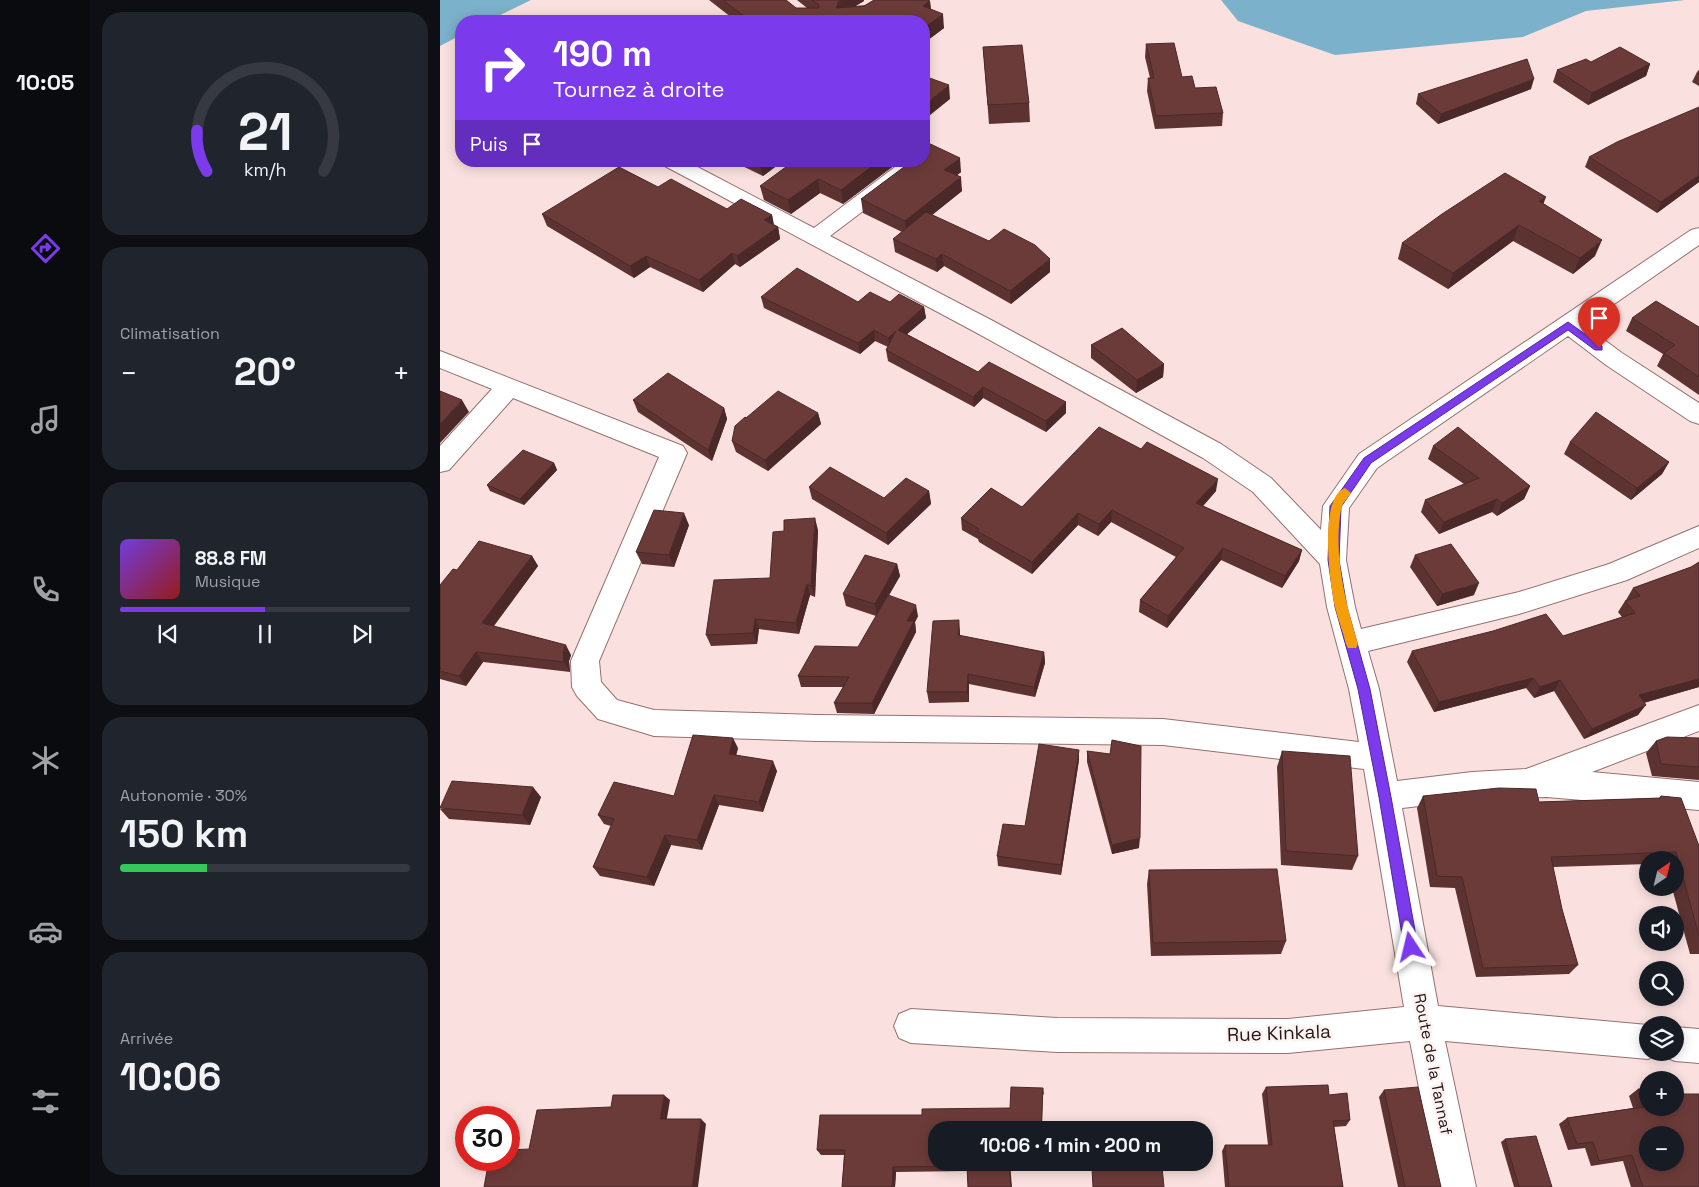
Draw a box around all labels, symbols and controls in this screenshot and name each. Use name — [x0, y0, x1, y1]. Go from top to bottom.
text: 190 m — [553, 32, 652, 76]
icon: right — [470, 35, 535, 100]
text: 10:05 — [16, 68, 74, 96]
text: Tournez à droite — [553, 75, 724, 103]
text: 21 — [238, 99, 292, 165]
icon: arrive — [518, 130, 546, 158]
text: Puis — [470, 132, 508, 157]
text: km/h — [244, 158, 286, 181]
icon: directions — [28, 231, 63, 266]
pin — [1578, 297, 1620, 348]
icon: arrive — [1585, 304, 1613, 332]
text: Climatisation — [120, 323, 220, 344]
text: 20° — [234, 348, 296, 396]
text: − — [120, 355, 137, 391]
text: + — [393, 355, 410, 391]
icon: music — [28, 402, 63, 437]
text: 88.8 FM — [195, 546, 267, 571]
text: Musique — [195, 571, 261, 592]
icon: phone — [28, 572, 63, 607]
icon: previous — [154, 620, 182, 648]
icon: pause — [251, 620, 279, 648]
icon: next — [348, 620, 376, 648]
icon: climate — [28, 743, 63, 778]
text: Autonomie · 30% — [120, 785, 247, 806]
text: 150 km — [120, 810, 248, 858]
north arrow — [1639, 851, 1684, 896]
map controls — [1639, 851, 1684, 1171]
button: sound — [1639, 906, 1684, 951]
icon: car — [28, 914, 63, 949]
position arrow — [1384, 920, 1436, 972]
button: search — [1639, 961, 1684, 1006]
street label: Route de la Tannaf — [1409, 991, 1457, 1137]
button: layers — [1639, 1016, 1684, 1061]
street label: Rue Kinkala — [1227, 1019, 1332, 1047]
text: Arrivée — [120, 1028, 173, 1049]
text: 10:06 — [120, 1053, 221, 1101]
button: + — [1639, 1071, 1684, 1116]
icon: filters — [28, 1084, 63, 1119]
speed limit sign: 30 — [455, 1106, 520, 1171]
button: − — [1639, 1126, 1684, 1171]
text: 10:06 · 1 min · 200 m — [980, 1133, 1161, 1158]

